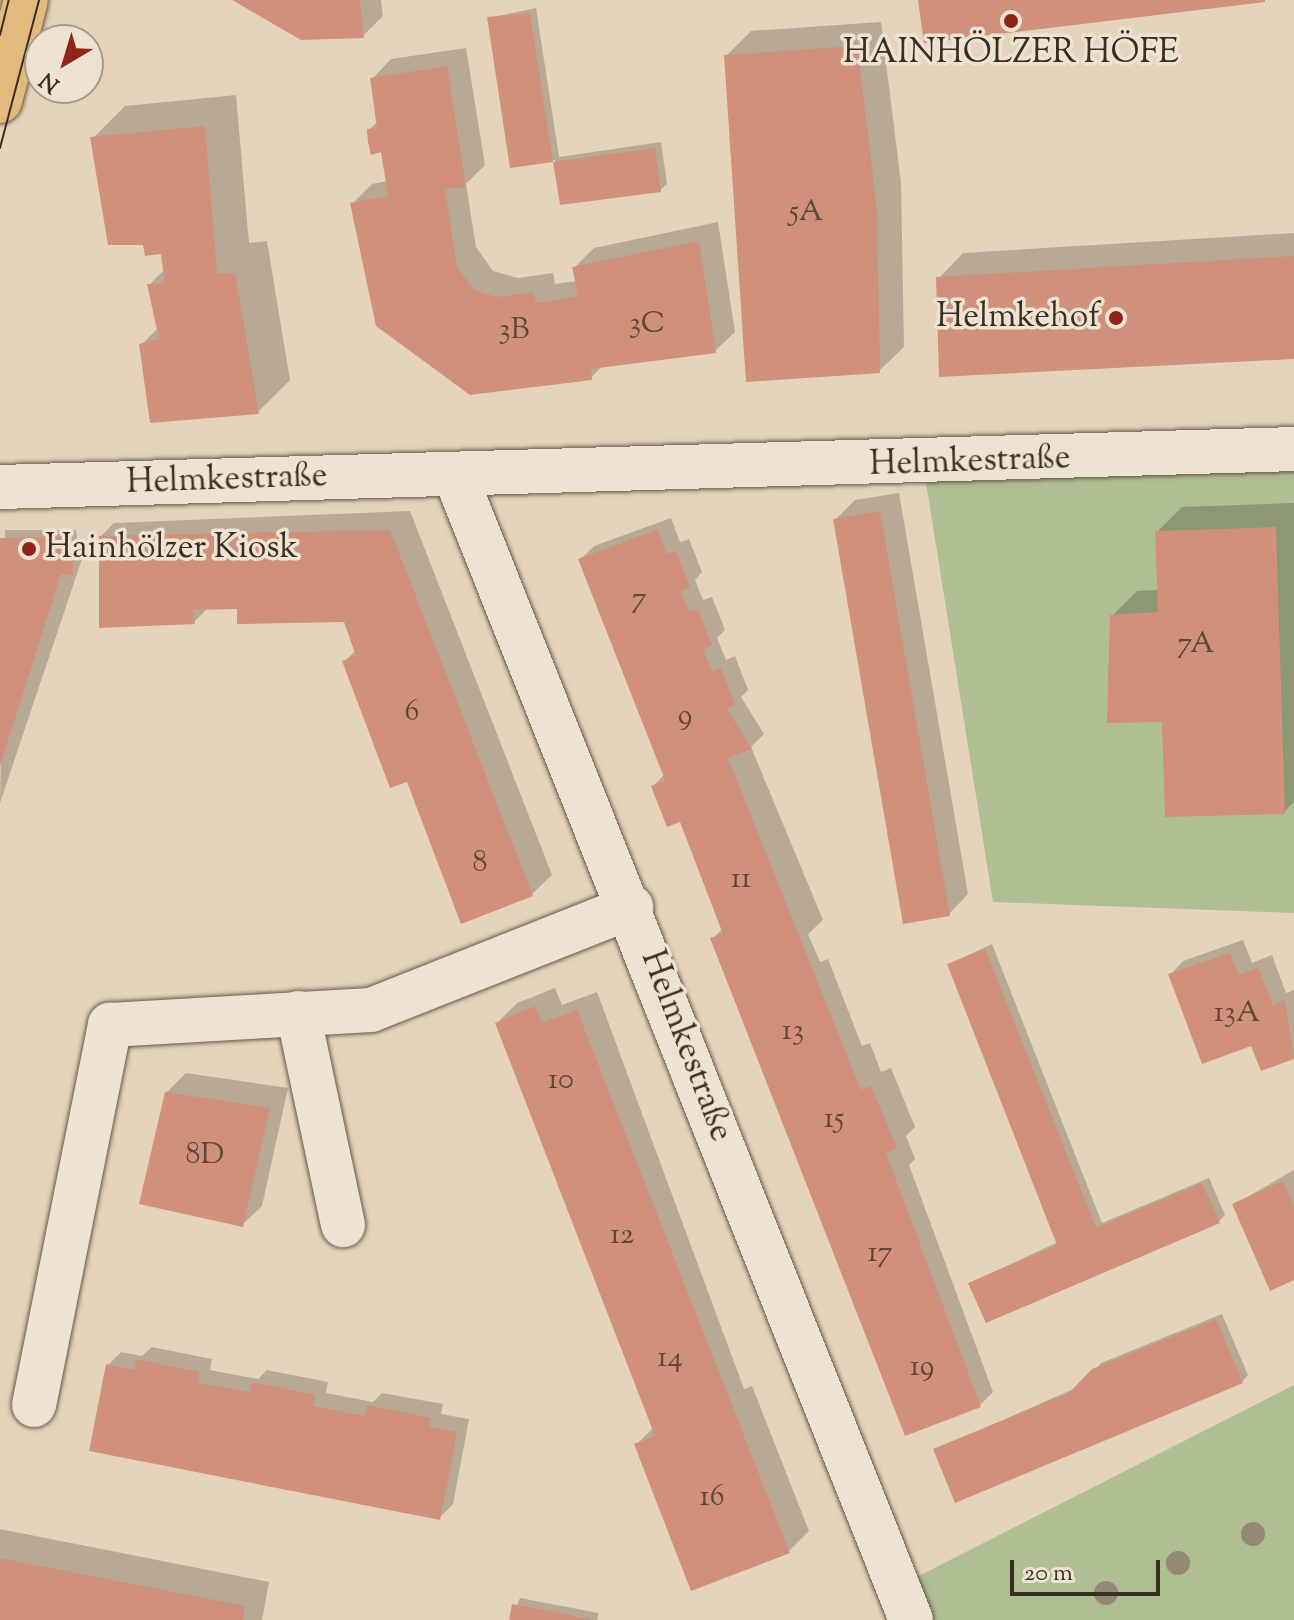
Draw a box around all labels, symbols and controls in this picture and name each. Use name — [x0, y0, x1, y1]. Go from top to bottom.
marker: HAINHÖLZER HÖFE — [1002, 12, 1020, 30]
north arrow — [24, 24, 104, 104]
place label: HAINHÖLZER HÖFE — [843, 34, 1179, 74]
text: N — [34, 63, 67, 99]
house number: 5A — [789, 195, 823, 231]
place label: Helmkehof — [936, 298, 1100, 338]
house number: 3C — [629, 307, 665, 343]
marker: Helmkehof — [1107, 309, 1125, 327]
house number: 3B — [498, 313, 530, 349]
street label: Helmkestraße — [869, 438, 1071, 486]
street label: Helmkestraße — [126, 456, 328, 504]
place label: Hainhölzer Kiosk — [45, 529, 298, 569]
marker: Hainhölzer Kiosk — [20, 540, 38, 558]
house number: 7 — [631, 582, 647, 618]
house number: 7A — [1177, 627, 1215, 663]
house number: 6 — [405, 695, 419, 731]
house number: 9 — [678, 699, 692, 735]
house number: 8 — [473, 846, 487, 882]
house number: 11 — [731, 862, 751, 898]
street label: Helmkestraße — [631, 945, 741, 1147]
house number: 13A — [1214, 996, 1260, 1032]
house number: 13 — [782, 1014, 804, 1050]
house number: 10 — [548, 1063, 574, 1099]
house number: 15 — [824, 1102, 844, 1138]
house number: 8D — [186, 1138, 224, 1174]
house number: 12 — [610, 1218, 634, 1254]
house number: 17 — [867, 1236, 893, 1272]
house number: 14 — [657, 1341, 683, 1377]
house number: 19 — [910, 1350, 934, 1386]
house number: 16 — [699, 1480, 725, 1516]
scale bar — [1014, 1544, 1164, 1594]
text: 20 m — [1024, 1557, 1073, 1591]

